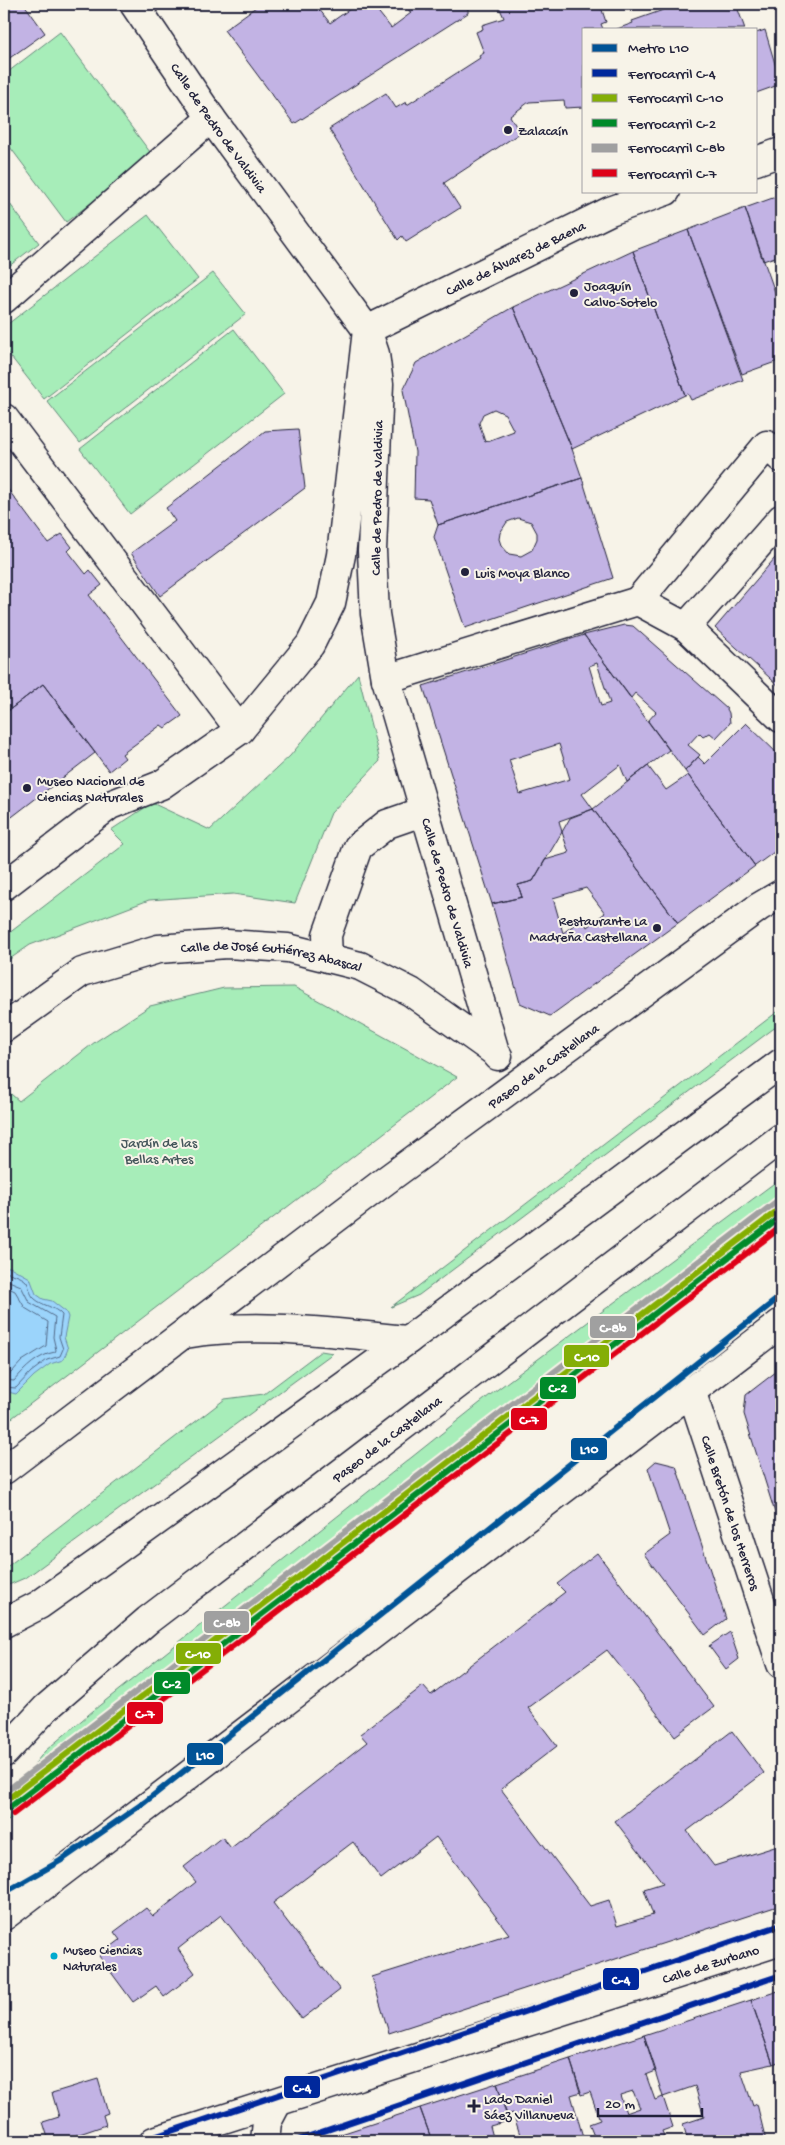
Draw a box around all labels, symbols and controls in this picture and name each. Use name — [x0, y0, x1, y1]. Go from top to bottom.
legend — [582, 28, 758, 192]
text: Metro L10 — [628, 40, 689, 58]
street label: Calle de Pedro de Valdivia — [165, 61, 270, 198]
text: Ferrocarril C-4 — [627, 66, 716, 84]
text: Ferrocarril C-10 — [627, 90, 724, 108]
text: Ferrocarril C-2 — [627, 116, 716, 134]
marker: Zalacaín — [502, 124, 514, 136]
place label: Zalacaín — [518, 124, 568, 141]
text: Ferrocarril C-8b — [627, 140, 725, 158]
text: Ferrocarril C-7 — [627, 166, 718, 184]
street label: Calle de Álvarez de Baena — [444, 218, 590, 301]
place label: Joaquín Calvo-Sotelo — [584, 279, 657, 312]
marker: Joaquín Calvo-Sotelo — [568, 287, 580, 299]
street label: Calle de Pedro de Valdivia — [369, 419, 388, 576]
marker: Luis Moya Blanco — [459, 566, 471, 578]
place label: Luis Moya Blanco — [475, 566, 570, 583]
place label: Museo Nacional de Ciencias Naturales — [37, 774, 145, 807]
marker: Museo Nacional de Ciencias Naturales — [21, 782, 33, 794]
street label: Calle de Pedro de Valdivia — [416, 816, 476, 971]
place label: Restaurante La Madreña Castellana — [530, 914, 648, 947]
marker: Restaurante La Madreña Castellana — [651, 922, 663, 934]
street label: Calle de José Gutiérrez Abascal — [180, 938, 364, 977]
street label: Paseo de la Castellana — [485, 1020, 604, 1114]
park label: Jardín de las Bellas Artes — [121, 1136, 198, 1169]
line badge: C-8b — [589, 1315, 636, 1339]
text: C-8b — [598, 1321, 627, 1338]
line badge: C-10 — [563, 1344, 610, 1368]
text: C-10 — [573, 1350, 600, 1367]
line badge: C-2 — [539, 1376, 577, 1400]
text: C-2 — [548, 1381, 568, 1398]
street label: Paseo de la Castellana — [329, 1393, 447, 1488]
line badge: C-7 — [510, 1407, 548, 1431]
text: C-7 — [518, 1413, 539, 1430]
street label: Calle Bretón de los Herreros — [696, 1434, 762, 1594]
line badge: L10 — [570, 1437, 608, 1461]
text: L10 — [580, 1442, 598, 1459]
line badge: C-8b — [203, 1610, 250, 1634]
text: C-8b — [212, 1616, 241, 1633]
line badge: C-10 — [175, 1642, 222, 1665]
text: C-10 — [184, 1647, 211, 1664]
line badge: C-2 — [153, 1671, 191, 1695]
text: C-2 — [162, 1677, 182, 1694]
line badge: C-7 — [126, 1701, 164, 1725]
text: C-7 — [134, 1707, 155, 1724]
line badge: L10 — [186, 1742, 224, 1766]
text: L10 — [196, 1748, 214, 1765]
street label: Calle de Zurbano — [661, 1943, 762, 1989]
place label: Museo Ciencias Naturales — [63, 1944, 143, 1975]
marker: Museo Ciencias Naturales — [49, 1951, 59, 1961]
line badge: C-4 — [602, 1967, 640, 1991]
text: C-4 — [611, 1973, 631, 1990]
line badge: C-4 — [283, 2075, 321, 2099]
text: C-4 — [292, 2081, 312, 2098]
scale bar — [598, 2085, 701, 2117]
place label: Lado Daniel Sáez Villanueva — [484, 2092, 575, 2125]
text: 20 m — [605, 2096, 635, 2114]
marker: Lado Daniel Sáez Villanueva — [468, 2100, 480, 2112]

